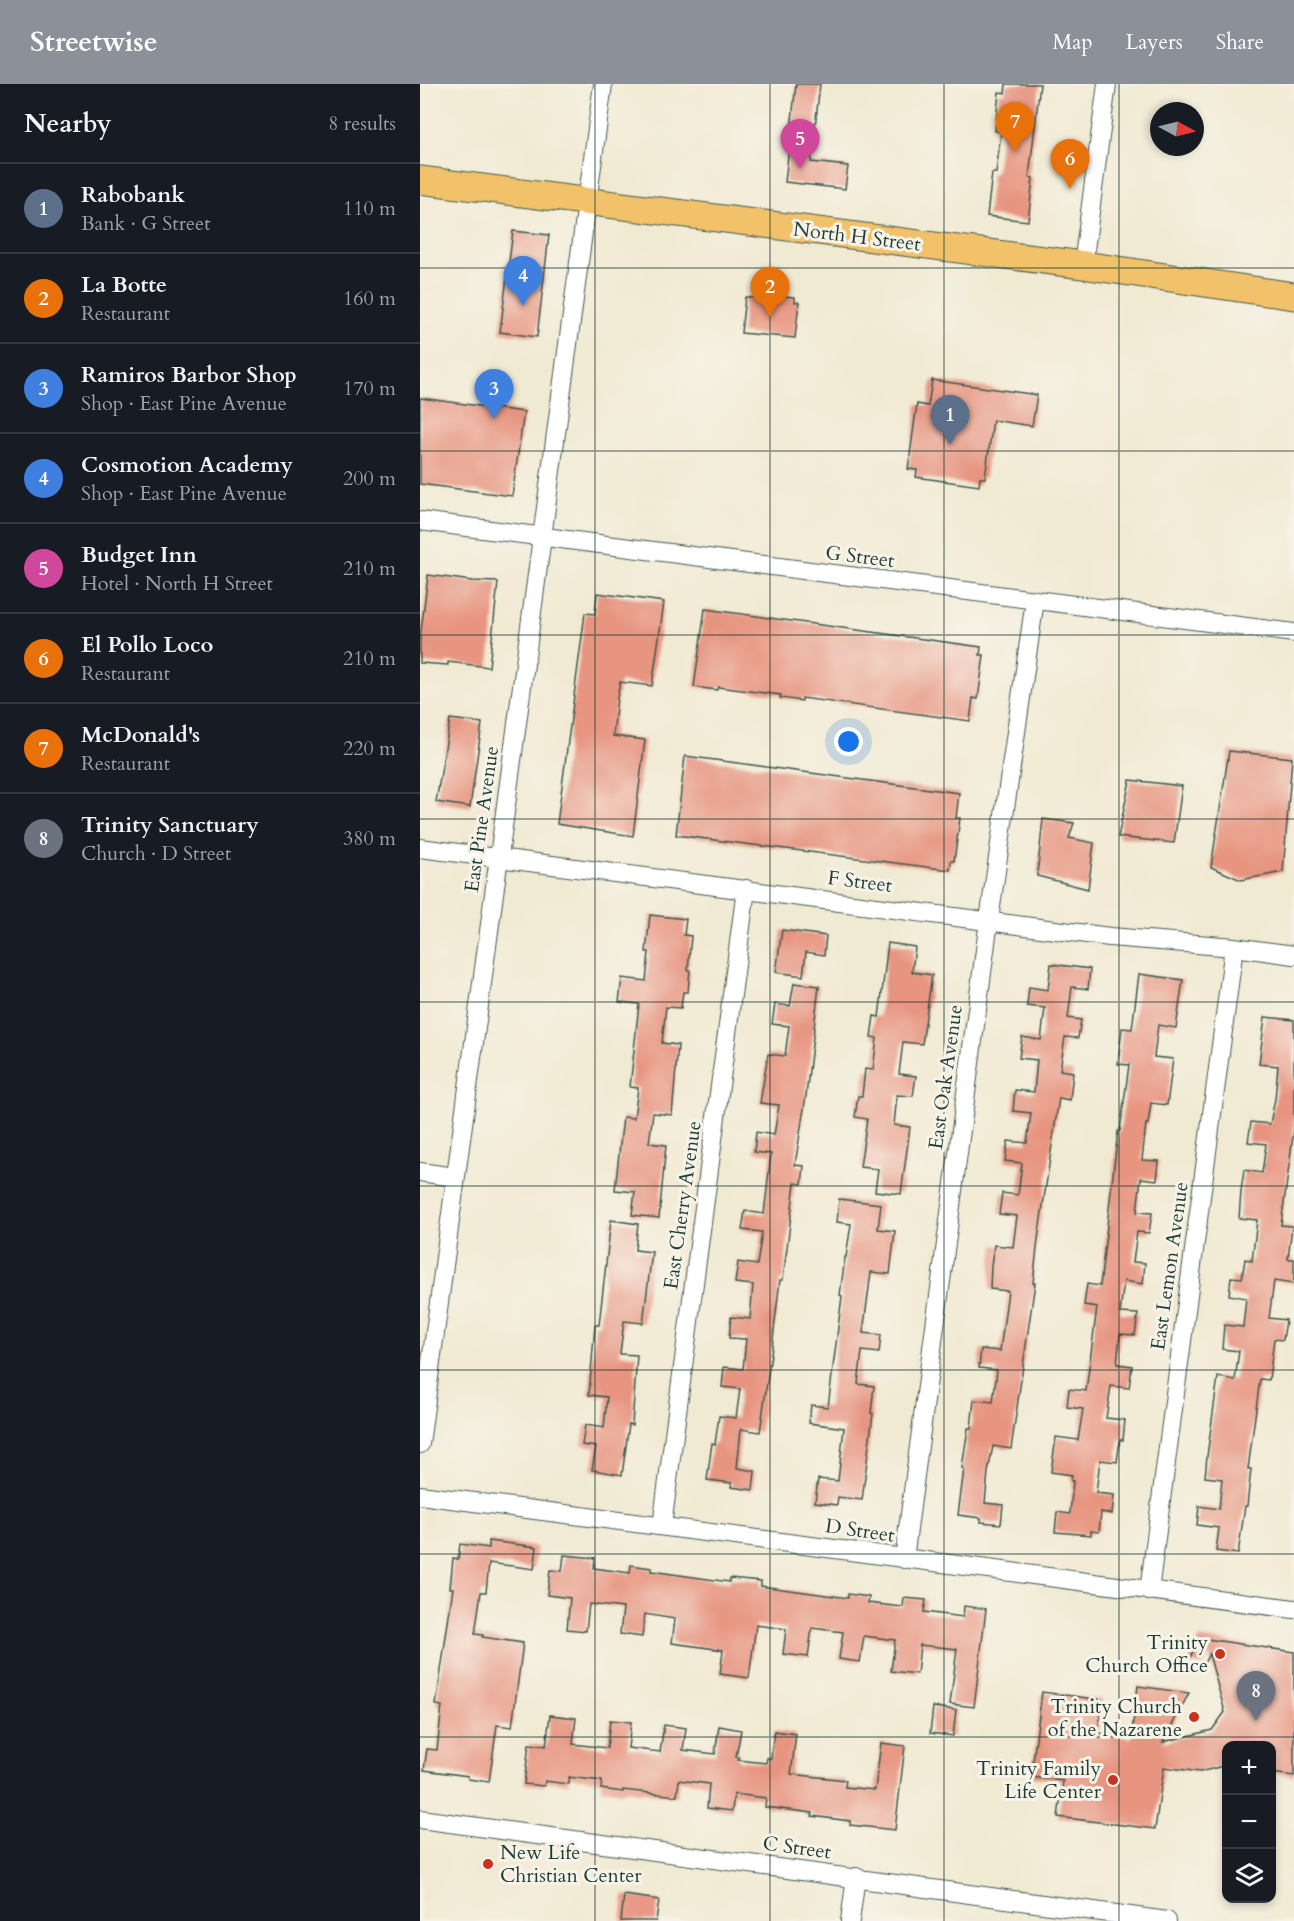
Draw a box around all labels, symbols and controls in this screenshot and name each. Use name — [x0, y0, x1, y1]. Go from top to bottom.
text: Streetwise — [30, 23, 158, 61]
text: Map — [1053, 28, 1093, 57]
text: Layers — [1126, 28, 1183, 57]
text: Share — [1216, 28, 1264, 57]
north arrow — [1150, 102, 1204, 156]
pin: 7 — [996, 103, 1034, 152]
text: Nearby — [24, 106, 112, 141]
text: 8 results — [328, 110, 396, 137]
pin: 5 — [780, 120, 820, 169]
pin: 6 — [1050, 140, 1090, 189]
text: Rabobank — [81, 180, 185, 210]
text: 1 — [38, 195, 49, 222]
text: 110 m — [343, 195, 396, 222]
text: Bank · G Street — [81, 210, 210, 237]
street label: North H Street — [792, 215, 923, 258]
pin: 4 — [504, 256, 542, 306]
pin: 2 — [750, 268, 790, 317]
text: La Botte — [81, 270, 167, 300]
text: 2 — [38, 285, 49, 312]
text: 160 m — [343, 285, 396, 312]
text: Restaurant — [81, 300, 170, 327]
text: Ramiros Barbor Shop — [81, 360, 297, 390]
pin: 3 — [474, 370, 514, 419]
text: 3 — [38, 375, 49, 402]
text: 170 m — [343, 375, 396, 402]
text: Shop · East Pine Avenue — [81, 390, 287, 417]
pin: 1 — [930, 396, 970, 445]
text: Cosmotion Academy — [81, 450, 293, 480]
text: 4 — [38, 465, 49, 492]
text: 200 m — [343, 465, 396, 492]
text: Shop · East Pine Avenue — [81, 480, 287, 507]
street label: G Street — [824, 539, 897, 574]
text: Budget Inn — [81, 540, 197, 570]
text: 5 — [38, 555, 49, 582]
text: 210 m — [343, 555, 396, 582]
text: Hotel · North H Street — [81, 570, 273, 597]
text: El Pollo Loco — [81, 630, 213, 660]
text: 6 — [38, 645, 49, 672]
text: 210 m — [343, 645, 396, 672]
text: Restaurant — [81, 660, 170, 687]
text: McDonald's — [81, 720, 200, 750]
your location — [834, 727, 863, 756]
text: 7 — [38, 735, 49, 762]
text: 220 m — [343, 735, 396, 762]
street label: East Pine Avenue — [458, 744, 505, 894]
text: Restaurant — [81, 750, 170, 777]
text: Trinity Sanctuary — [81, 810, 259, 840]
text: 8 — [38, 825, 49, 852]
text: 380 m — [343, 825, 396, 852]
text: Church · D Street — [81, 840, 231, 867]
street label: F Street — [826, 864, 894, 899]
street label: East Oak Avenue — [922, 1003, 969, 1151]
street label: East Cherry Avenue — [657, 1119, 708, 1291]
street label: East Lemon Avenue — [1144, 1180, 1195, 1352]
street label: D Street — [824, 1512, 897, 1549]
place label: Trinity Church Office — [1085, 1629, 1208, 1679]
marker: Trinity Church Office — [1213, 1647, 1227, 1661]
pin: 8 — [1236, 1672, 1276, 1721]
place label: Trinity Church of the Nazarene — [1048, 1693, 1182, 1743]
marker: Trinity Church of the Nazarene — [1187, 1710, 1201, 1724]
map controls — [1222, 1741, 1276, 1903]
button: + — [1222, 1741, 1276, 1795]
place label: Trinity Family Life Center — [976, 1755, 1102, 1805]
marker: Trinity Family Life Center — [1106, 1773, 1120, 1787]
button: − — [1222, 1795, 1276, 1849]
street label: C Street — [761, 1829, 834, 1866]
place label: New Life Christian Center — [500, 1839, 642, 1889]
button: layers — [1222, 1849, 1276, 1903]
marker: New Life Christian Center — [481, 1857, 495, 1871]

